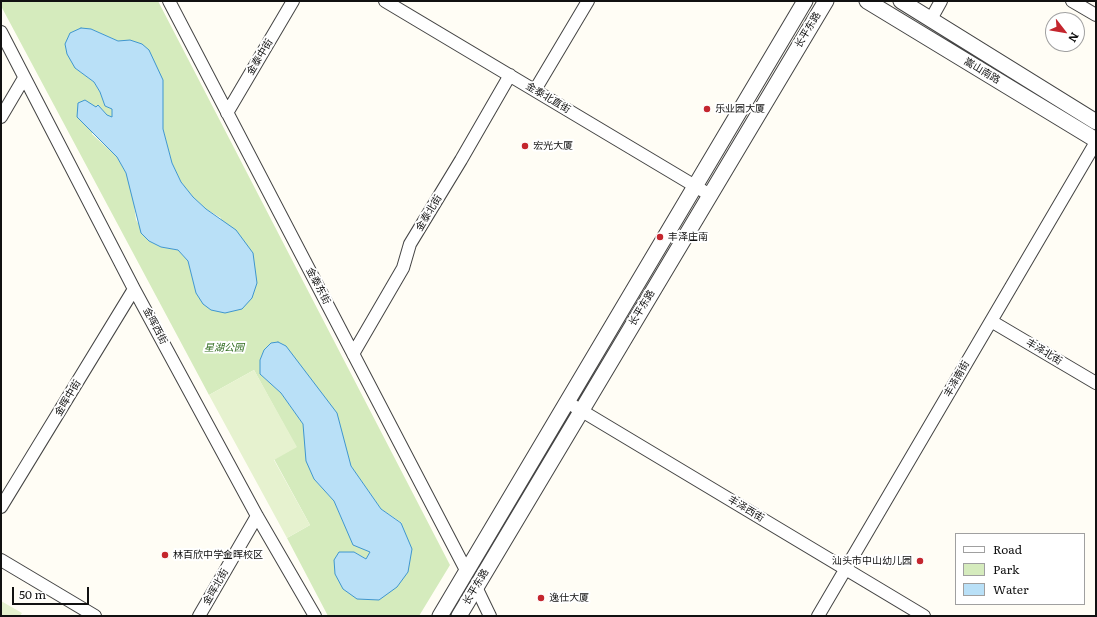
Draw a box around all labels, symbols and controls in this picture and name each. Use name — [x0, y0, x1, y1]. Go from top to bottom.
street label: 长平东路 — [793, 10, 823, 50]
north arrow — [1045, 12, 1085, 52]
text: N — [1065, 30, 1084, 46]
street label: 金泰中街 — [245, 37, 275, 77]
street label: 嵩山南路 — [962, 56, 1002, 86]
street label: 金泰北直街 — [523, 80, 573, 116]
place label: 乐业园大厦 — [715, 103, 765, 115]
marker: 乐业园大厦 — [702, 104, 712, 114]
place label: 宏光大厦 — [533, 140, 573, 152]
marker: 宏光大厦 — [520, 141, 530, 151]
street label: 金泰北街 — [414, 193, 444, 233]
place label: 丰泽庄南 — [668, 231, 708, 243]
marker: 丰泽庄南 — [655, 232, 665, 242]
street label: 金泰东街 — [303, 266, 333, 306]
street label: 长平东路 — [627, 288, 657, 328]
street label: 金晖西街 — [140, 306, 170, 346]
street label: 丰泽北街 — [1024, 337, 1064, 367]
park label: 星湖公园 — [204, 342, 244, 354]
street label: 丰泽南街 — [942, 359, 972, 399]
street label: 金晖中街 — [53, 378, 83, 418]
street label: 丰泽西街 — [726, 494, 766, 524]
legend — [955, 533, 1085, 605]
text: Road — [993, 540, 1022, 558]
place label: 林百欣中学金晖校区 — [173, 549, 263, 561]
marker: 林百欣中学金晖校区 — [160, 550, 170, 560]
place label: 汕头市中山幼儿园 — [832, 555, 912, 567]
marker: 汕头市中山幼儿园 — [915, 556, 925, 566]
text: Park — [993, 560, 1019, 578]
street label: 金晖北街 — [201, 567, 231, 607]
street label: 长平东路 — [461, 567, 491, 607]
scale bar — [14, 579, 91, 605]
text: Water — [993, 580, 1029, 598]
text: 50 m — [19, 585, 46, 603]
place label: 逸仕大厦 — [549, 592, 589, 604]
marker: 逸仕大厦 — [536, 593, 546, 603]

